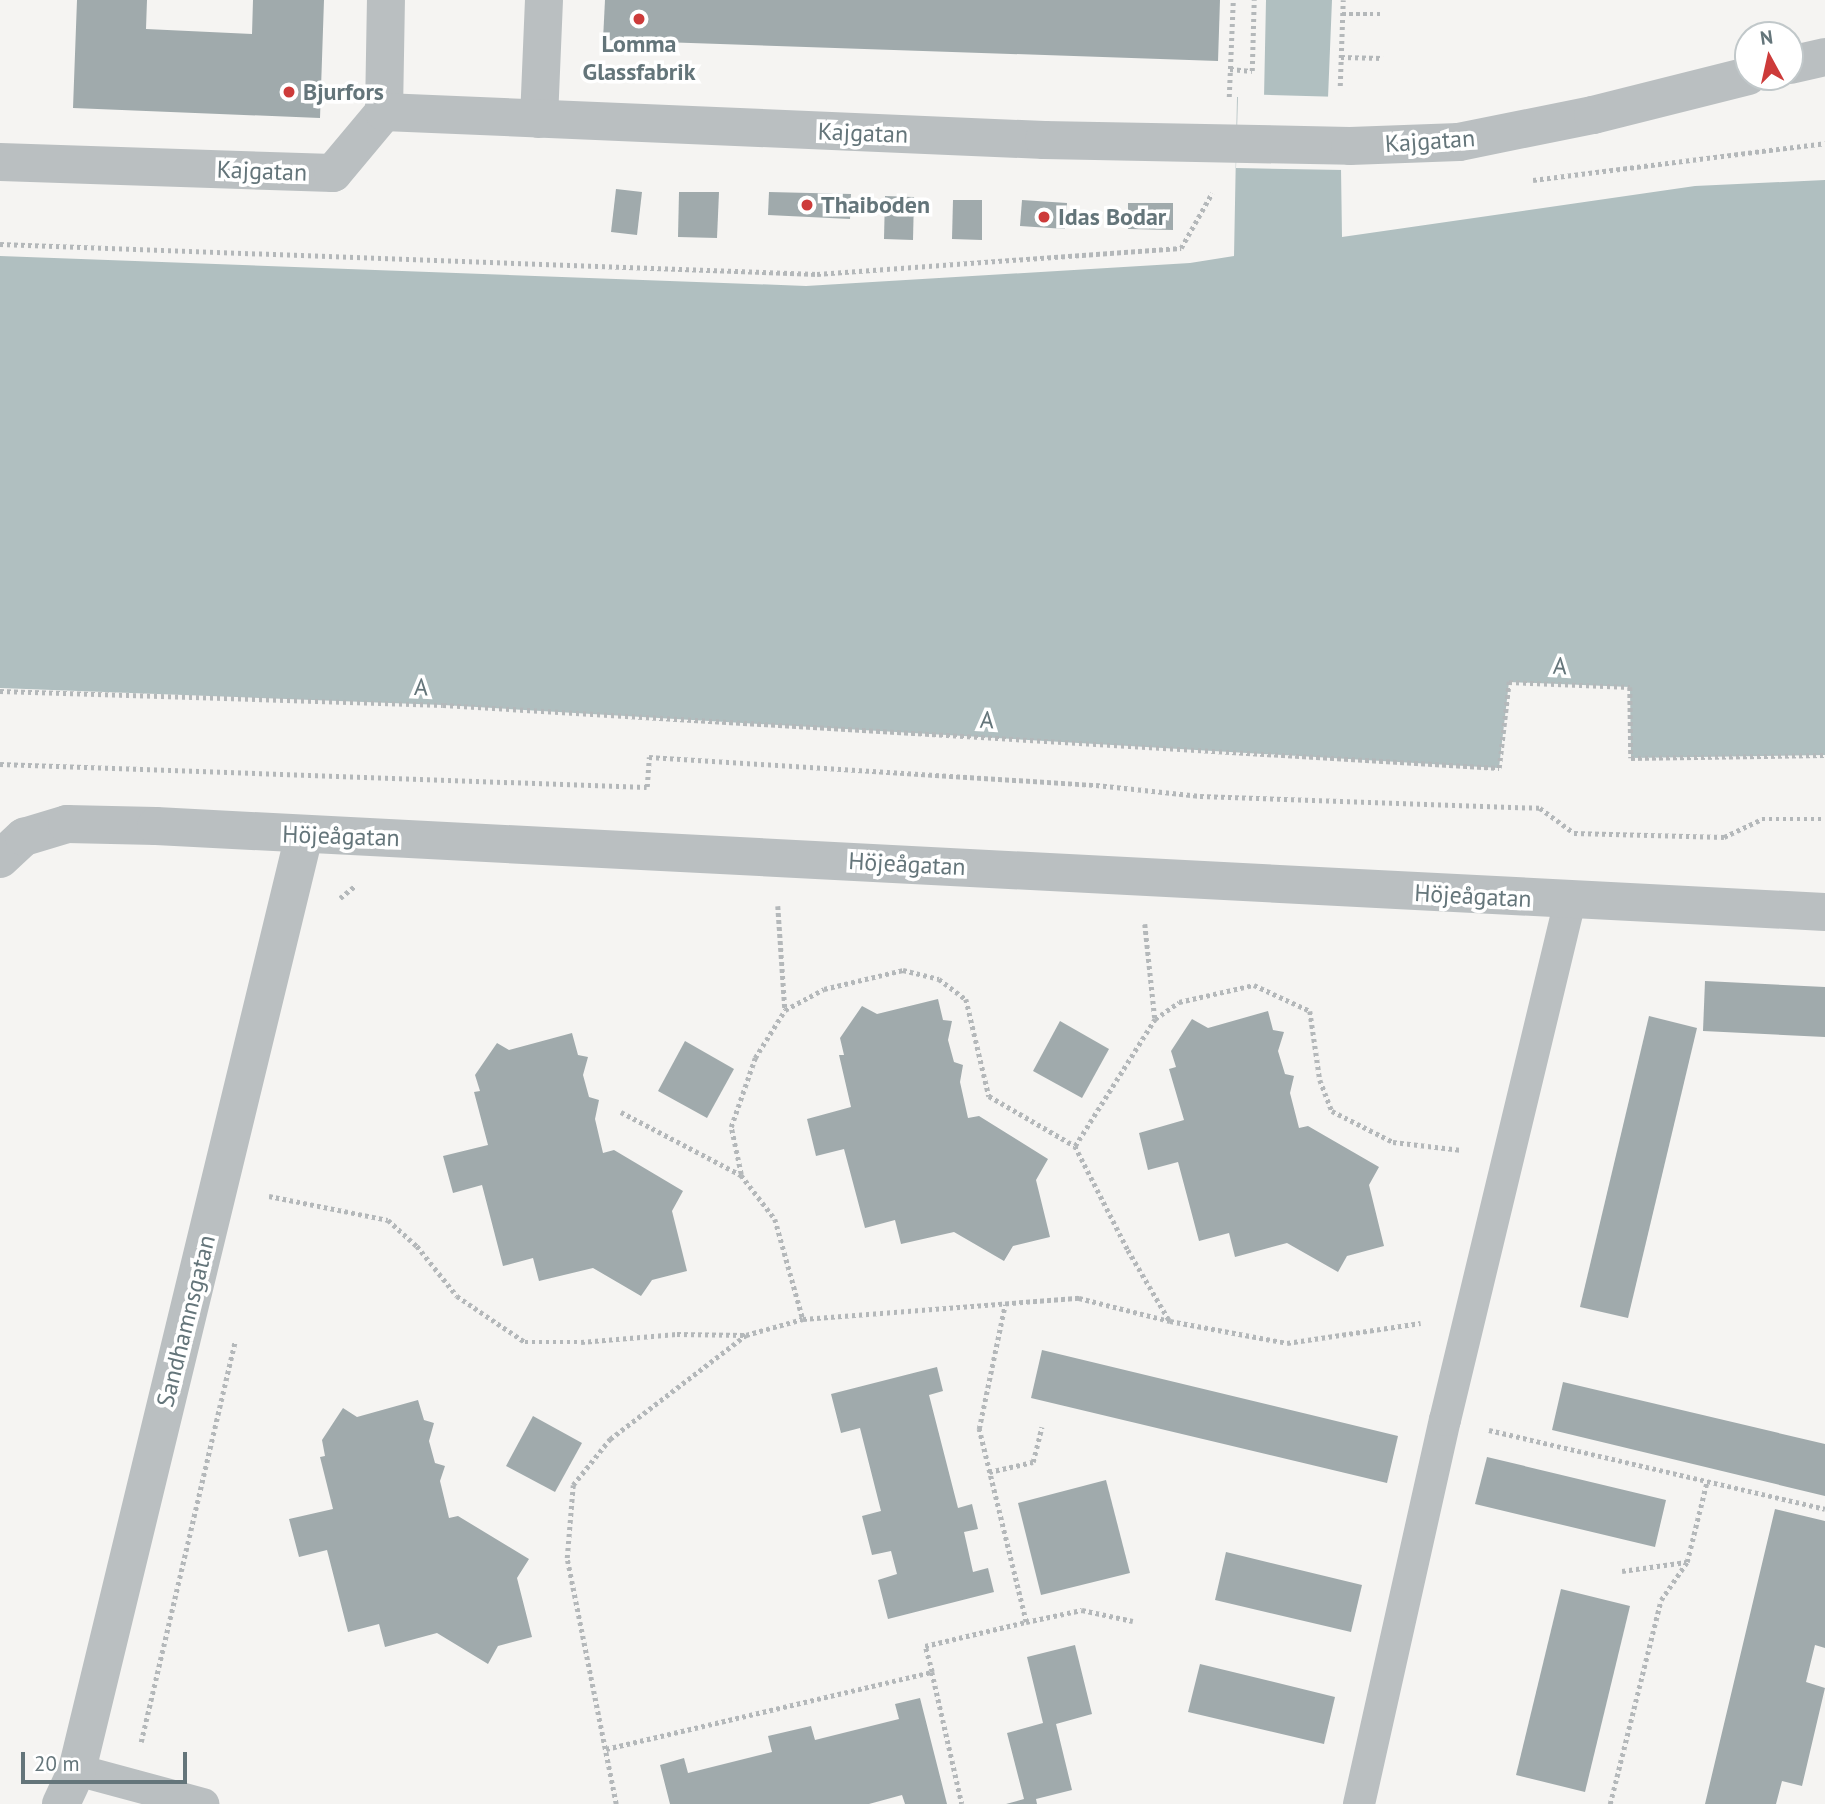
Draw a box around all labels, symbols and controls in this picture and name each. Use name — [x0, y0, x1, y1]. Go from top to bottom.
marker: Lomma Glassfabrik — [631, 11, 647, 27]
north arrow — [1734, 21, 1804, 91]
text: N — [1758, 24, 1774, 50]
place label: Lomma Glassfabrik — [583, 30, 695, 86]
place label: Bjurfors — [303, 78, 384, 106]
marker: Bjurfors — [281, 84, 297, 100]
street label: Kajgatan — [817, 117, 909, 149]
street label: Kajgatan — [1384, 123, 1476, 159]
street label: Kajgatan — [216, 155, 308, 187]
place label: Thaiboden — [821, 191, 930, 219]
marker: Thaiboden — [799, 197, 815, 213]
place label: Idas Bodar — [1058, 203, 1166, 231]
marker: Idas Bodar — [1036, 209, 1052, 225]
street label: A — [1552, 651, 1568, 681]
street label: A — [413, 672, 429, 702]
street label: A — [979, 705, 995, 735]
street label: Höjeågatan — [282, 820, 400, 852]
street label: Höjeågatan — [848, 847, 966, 881]
street label: Höjeågatan — [1414, 879, 1532, 913]
street label: Sandhamnsgatan — [151, 1232, 221, 1410]
scale bar — [24, 1738, 191, 1782]
text: 20 m — [34, 1750, 80, 1777]

